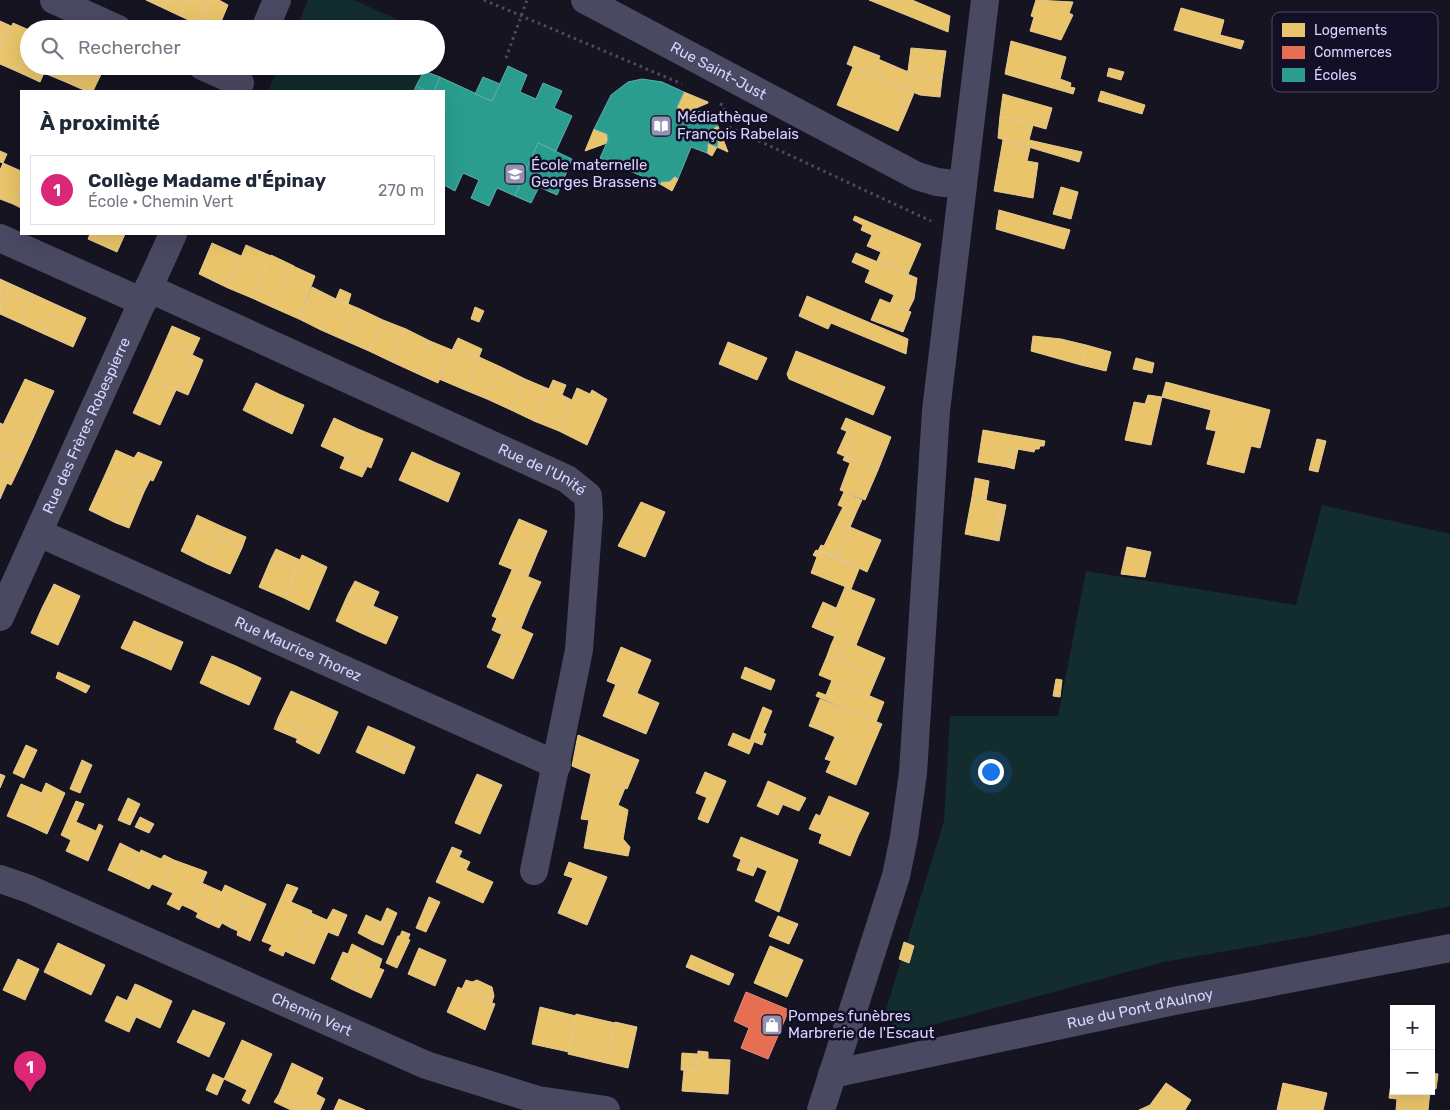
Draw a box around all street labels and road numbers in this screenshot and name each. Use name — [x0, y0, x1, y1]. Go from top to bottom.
street label: Rue Saint-Just — [667, 38, 770, 104]
street label: Rue des Frères Robespierre — [39, 335, 134, 517]
street label: Rue de l'Unité — [495, 440, 590, 500]
street label: Rue Maurice Thorez — [232, 613, 365, 686]
street label: Rue du Pont d'Aulnoy — [1065, 985, 1215, 1033]
street label: Chemin Vert — [269, 989, 355, 1040]

